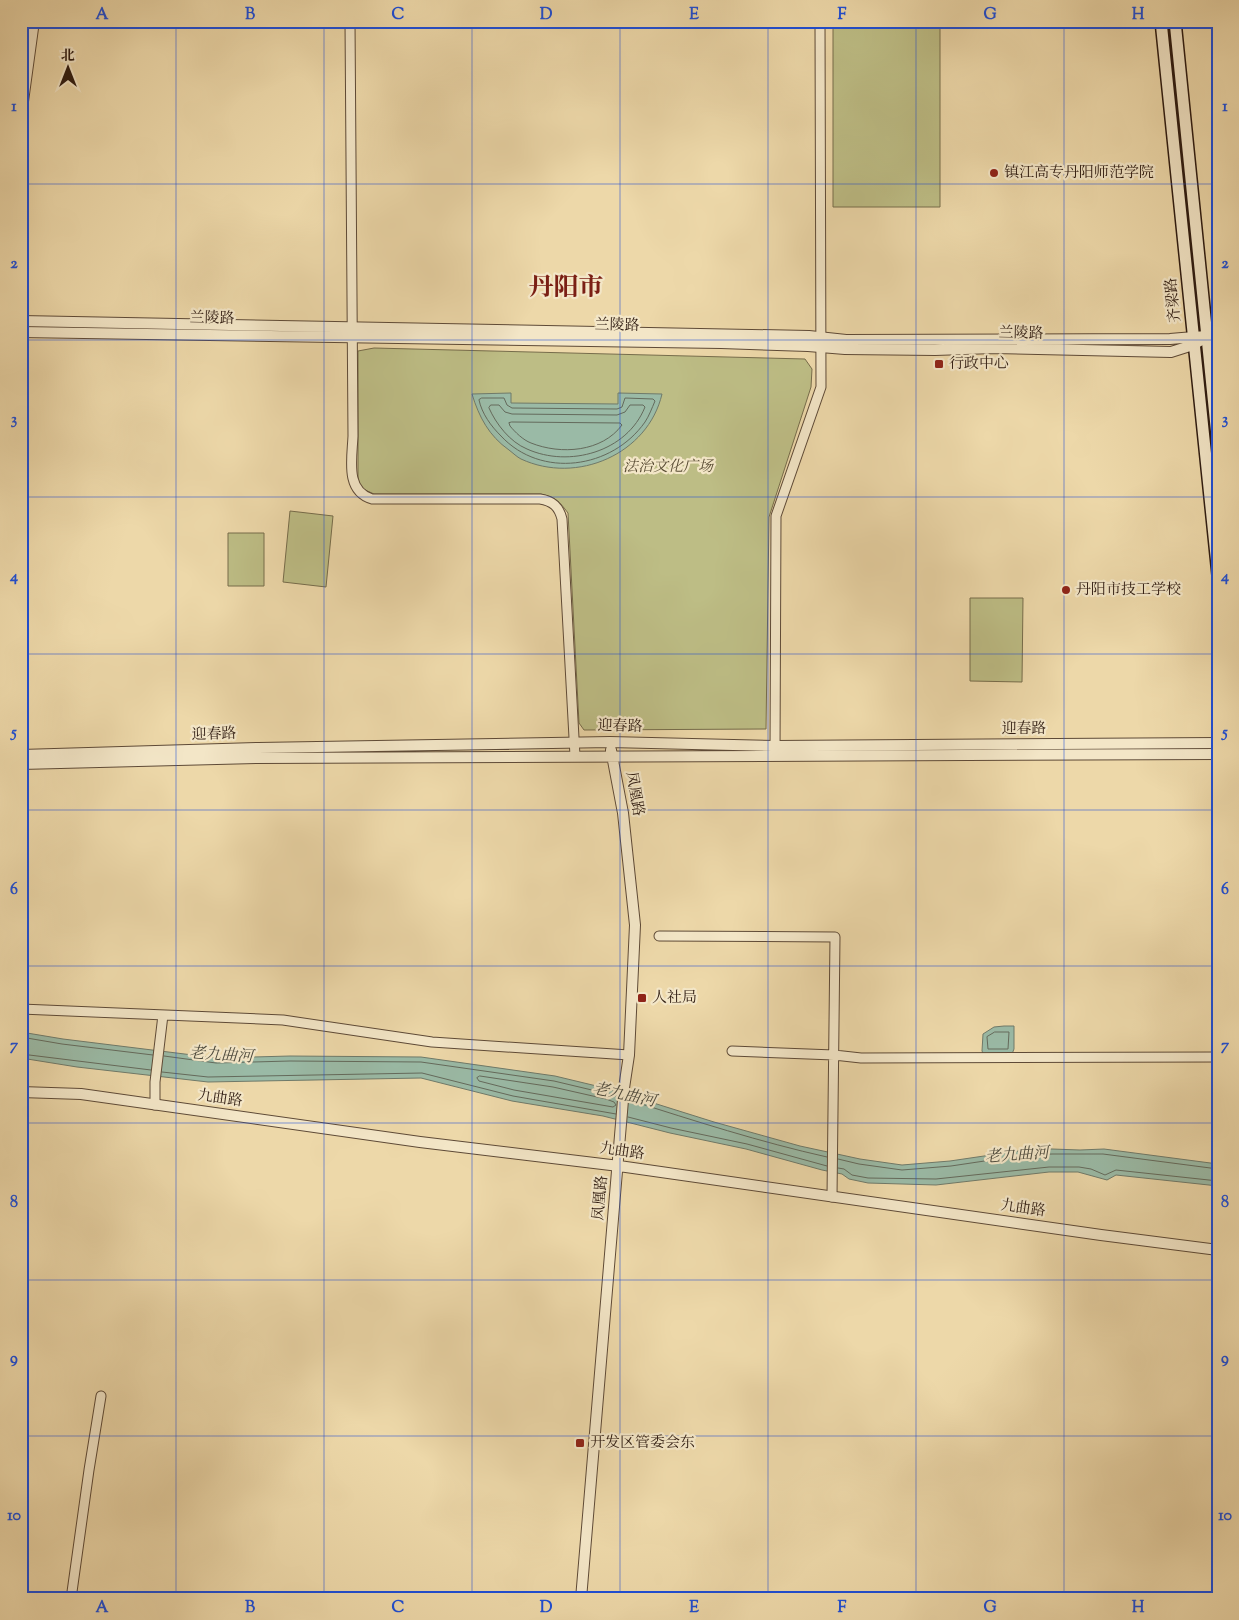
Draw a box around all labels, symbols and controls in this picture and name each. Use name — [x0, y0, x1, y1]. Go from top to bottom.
text: A — [96, 4, 109, 27]
text: B — [245, 4, 255, 27]
text: C — [392, 4, 405, 27]
text: D — [540, 4, 553, 27]
text: E — [689, 4, 699, 27]
text: F — [838, 4, 847, 27]
text: G — [983, 4, 997, 27]
text: H — [1132, 4, 1145, 27]
north arrow — [42, 42, 92, 92]
text: 北 — [61, 47, 75, 67]
text: 1 — [11, 96, 17, 119]
text: 1 — [1222, 96, 1228, 119]
place label: 镇江高专丹阳师范学院 — [1004, 163, 1154, 184]
marker: 镇江高专丹阳师范学院 — [988, 167, 1000, 179]
text: 2 — [10, 253, 18, 276]
text: 2 — [1221, 253, 1229, 276]
district label: 丹阳市 — [528, 271, 604, 307]
street label: 齐梁路 — [1161, 277, 1187, 323]
street label: 兰陵路 — [189, 308, 235, 330]
street label: 兰陵路 — [594, 315, 640, 337]
street label: 兰陵路 — [998, 323, 1044, 345]
place label: 行政中心 — [949, 354, 1009, 375]
marker: 行政中心 — [933, 358, 945, 370]
text: 3 — [11, 409, 18, 432]
text: 3 — [1222, 409, 1229, 432]
park label: 法治文化广场 — [623, 457, 715, 478]
text: 4 — [9, 566, 18, 589]
text: 4 — [1220, 566, 1229, 589]
place label: 丹阳市技工学校 — [1076, 580, 1181, 601]
marker: 丹阳市技工学校 — [1060, 584, 1072, 596]
street label: 迎春路 — [597, 716, 643, 738]
street label: 迎春路 — [1001, 719, 1047, 740]
text: 5 — [9, 722, 17, 745]
text: 5 — [1220, 722, 1228, 745]
street label: 迎春路 — [191, 724, 237, 746]
street label: 凤凰路 — [620, 770, 648, 818]
text: 6 — [10, 879, 18, 902]
text: 6 — [1221, 879, 1229, 902]
place label: 人社局 — [652, 988, 697, 1009]
marker: 人社局 — [636, 992, 648, 1004]
text: 7 — [10, 1035, 19, 1058]
text: 7 — [1221, 1035, 1230, 1058]
water label: 老九曲河 — [188, 1042, 257, 1070]
water label: 老九曲河 — [590, 1078, 661, 1115]
street label: 九曲路 — [196, 1085, 244, 1113]
street label: 九曲路 — [598, 1138, 646, 1166]
water label: 老九曲河 — [984, 1142, 1053, 1170]
street label: 凤凰路 — [589, 1175, 613, 1221]
text: 8 — [10, 1192, 18, 1215]
text: 8 — [1221, 1192, 1229, 1215]
street label: 九曲路 — [999, 1195, 1047, 1223]
text: 9 — [10, 1348, 18, 1371]
text: 9 — [1221, 1348, 1229, 1371]
place label: 开发区管委会东 — [590, 1433, 695, 1454]
marker: 开发区管委会东 — [574, 1437, 586, 1449]
text: 10 — [7, 1505, 21, 1528]
text: 10 — [1218, 1505, 1232, 1528]
text: A — [96, 1597, 109, 1620]
text: B — [245, 1597, 255, 1620]
text: C — [392, 1597, 405, 1620]
text: D — [540, 1597, 553, 1620]
text: E — [689, 1597, 699, 1620]
text: F — [838, 1597, 847, 1620]
text: G — [983, 1597, 997, 1620]
text: H — [1132, 1597, 1145, 1620]

